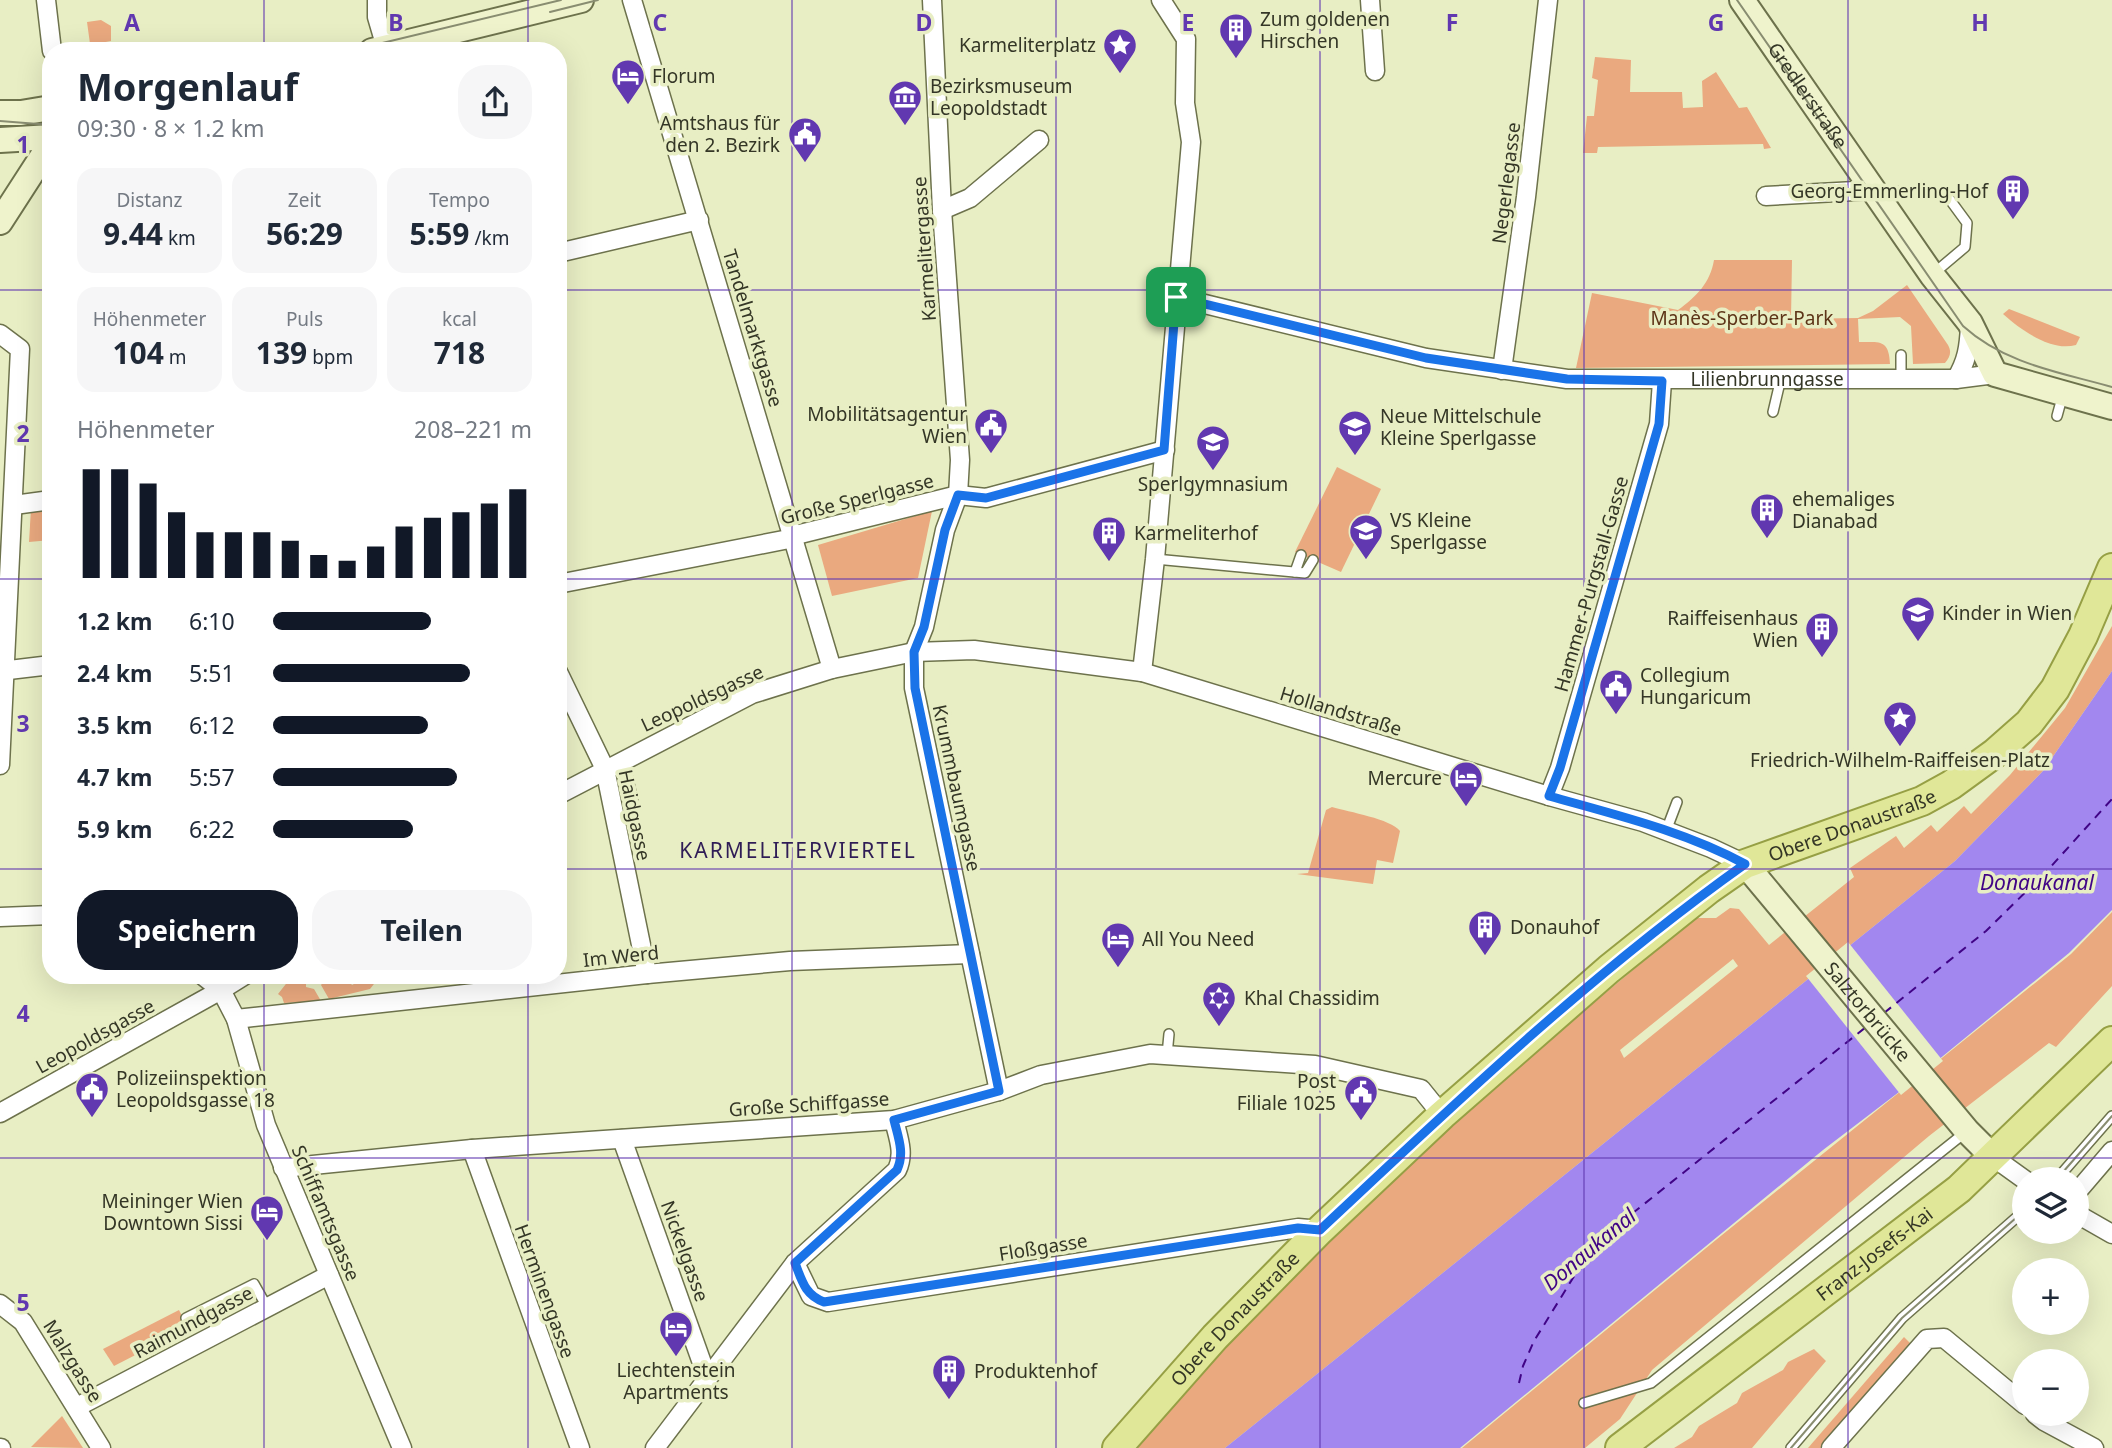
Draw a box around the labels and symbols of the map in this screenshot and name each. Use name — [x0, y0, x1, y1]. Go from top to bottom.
text: A — [124, 6, 140, 38]
text: B — [388, 6, 404, 38]
text: C — [653, 6, 668, 38]
text: D — [916, 6, 932, 38]
text: E — [1182, 6, 1194, 38]
place label: Zum goldenen Hirschen — [1260, 6, 1390, 54]
text: F — [1446, 6, 1458, 38]
text: G — [1708, 6, 1724, 38]
text: H — [1971, 6, 1989, 38]
building icon: Zum goldenen Hirschen — [1217, 11, 1255, 60]
place icon: Karmeliterplatz — [1101, 26, 1139, 75]
place label: Karmeliterplatz — [959, 32, 1096, 58]
street label: Gredlerstraße — [1762, 37, 1854, 154]
hotel icon: Florum — [609, 57, 647, 106]
place label: Florum — [652, 63, 716, 89]
place label: Bezirksmuseum Leopoldstadt — [930, 73, 1073, 121]
museum icon: Bezirksmuseum Leopoldstadt — [886, 78, 924, 127]
place label: Amtshaus für den 2. Bezirk — [660, 110, 780, 158]
public building icon: Amtshaus für den 2. Bezirk — [786, 115, 824, 164]
street label: Negerlegasse — [1486, 121, 1526, 245]
text: 1 — [16, 128, 30, 160]
building icon: Georg-Emmerling-Hof — [1994, 172, 2032, 221]
street label: Karmelitergasse — [906, 176, 942, 322]
place label: Georg-Emmerling-Hof — [1790, 178, 1989, 204]
street label: Tandelmarktgasse — [717, 246, 789, 410]
pin — [1146, 267, 1206, 327]
park label: Manès-Sperber-Park — [1651, 305, 1833, 331]
street label: Lilienbrunngasse — [1690, 366, 1844, 392]
place label: Mobilitätsagentur Wien — [807, 401, 967, 449]
place label: Neue Mittelschule Kleine Sperlgasse — [1380, 403, 1541, 451]
public building icon: Mobilitätsagentur Wien — [972, 406, 1010, 455]
school or university icon: Neue Mittelschule Kleine Sperlgasse — [1336, 408, 1374, 457]
text: 2 — [16, 417, 30, 449]
school or university icon: Sperlgymnasium — [1194, 423, 1232, 472]
street label: Große Sperlgasse — [778, 467, 936, 531]
place label: Sperlgymnasium — [1138, 471, 1288, 497]
street label: Hammer-Purgstall-Gasse — [1548, 473, 1634, 695]
place label: ehemaliges Dianabad — [1792, 486, 1895, 534]
building icon: ehemaliges Dianabad — [1748, 491, 1786, 540]
place label: VS Kleine Sperlgasse — [1390, 507, 1487, 555]
school or university icon: VS Kleine Sperlgasse — [1347, 512, 1385, 561]
building icon: Karmeliterhof — [1090, 514, 1128, 563]
place label: Karmeliterhof — [1134, 520, 1259, 546]
school or university icon: Kinder in Wien — [1899, 594, 1937, 643]
place label: Kinder in Wien — [1942, 600, 2072, 626]
place label: Raiffeisenhaus Wien — [1667, 605, 1798, 653]
building icon: Raiffeisenhaus Wien — [1803, 610, 1841, 659]
street label: Leopoldsgasse — [637, 658, 767, 738]
place label: Collegium Hungaricum — [1640, 662, 1751, 710]
public building icon: Collegium Hungaricum — [1597, 667, 1635, 716]
street label: Hollandstraße — [1277, 680, 1405, 742]
place icon: Friedrich-Wilhelm-Raiffeisen-Platz — [1881, 699, 1919, 748]
street label: Krummbaumgasse — [927, 702, 987, 874]
text: 3 — [16, 707, 30, 739]
place label: Friedrich-Wilhelm-Raiffeisen-Platz — [1750, 747, 2050, 773]
hotel icon: Mercure — [1447, 759, 1485, 808]
place label: Mercure — [1368, 765, 1442, 791]
street label: Haidgasse — [613, 767, 657, 863]
street label: Obere Donaustraße — [1764, 783, 1941, 868]
district label: KARMELITERVIERTEL — [679, 836, 917, 864]
water label: Donaukanal — [1980, 868, 2095, 896]
building icon: Donauhof — [1466, 908, 1504, 957]
place label: Donauhof — [1510, 914, 1601, 940]
hotel icon: All You Need — [1099, 920, 1137, 969]
place label: All You Need — [1142, 926, 1254, 952]
street label: Im Werd — [582, 939, 660, 973]
street label: Salztorbrücke — [1819, 956, 1917, 1067]
synagogue icon: Khal Chassidim — [1200, 979, 1238, 1028]
place label: Khal Chassidim — [1244, 985, 1380, 1011]
street label: Leopoldsgasse — [31, 993, 159, 1079]
text: 4 — [16, 997, 30, 1029]
place label: Polizeiinspektion Leopoldsgasse 18 — [116, 1065, 275, 1113]
place label: Post Filiale 1025 — [1237, 1068, 1336, 1116]
public building icon: Polizeiinspektion Leopoldsgasse 18 — [73, 1070, 111, 1119]
public building icon: Post Filiale 1025 — [1342, 1073, 1380, 1122]
street label: Große Schiffgasse — [728, 1085, 890, 1123]
street label: Schiffamtsgasse — [286, 1141, 366, 1285]
place label: Meininger Wien Downtown Sissi — [102, 1188, 243, 1236]
hotel icon: Meininger Wien Downtown Sissi — [248, 1193, 286, 1242]
street label: Nickelgasse — [655, 1197, 715, 1305]
water label: Donaukanal — [1536, 1201, 1642, 1296]
street label: Franz-Josefs-Kai — [1811, 1201, 1938, 1307]
street label: Herminengasse — [509, 1220, 581, 1362]
street label: Floßgasse — [997, 1227, 1089, 1267]
street label: Obere Donaustraße — [1165, 1246, 1305, 1392]
street label: Raimundgasse — [129, 1280, 257, 1364]
text: 5 — [16, 1286, 30, 1318]
hotel icon: Liechtenstein Apartments — [657, 1309, 695, 1358]
street label: Malzgasse — [37, 1315, 109, 1407]
building icon: Produktenhof — [930, 1352, 968, 1401]
place label: Liechtenstein Apartments — [616, 1357, 736, 1405]
place label: Produktenhof — [974, 1358, 1099, 1384]

